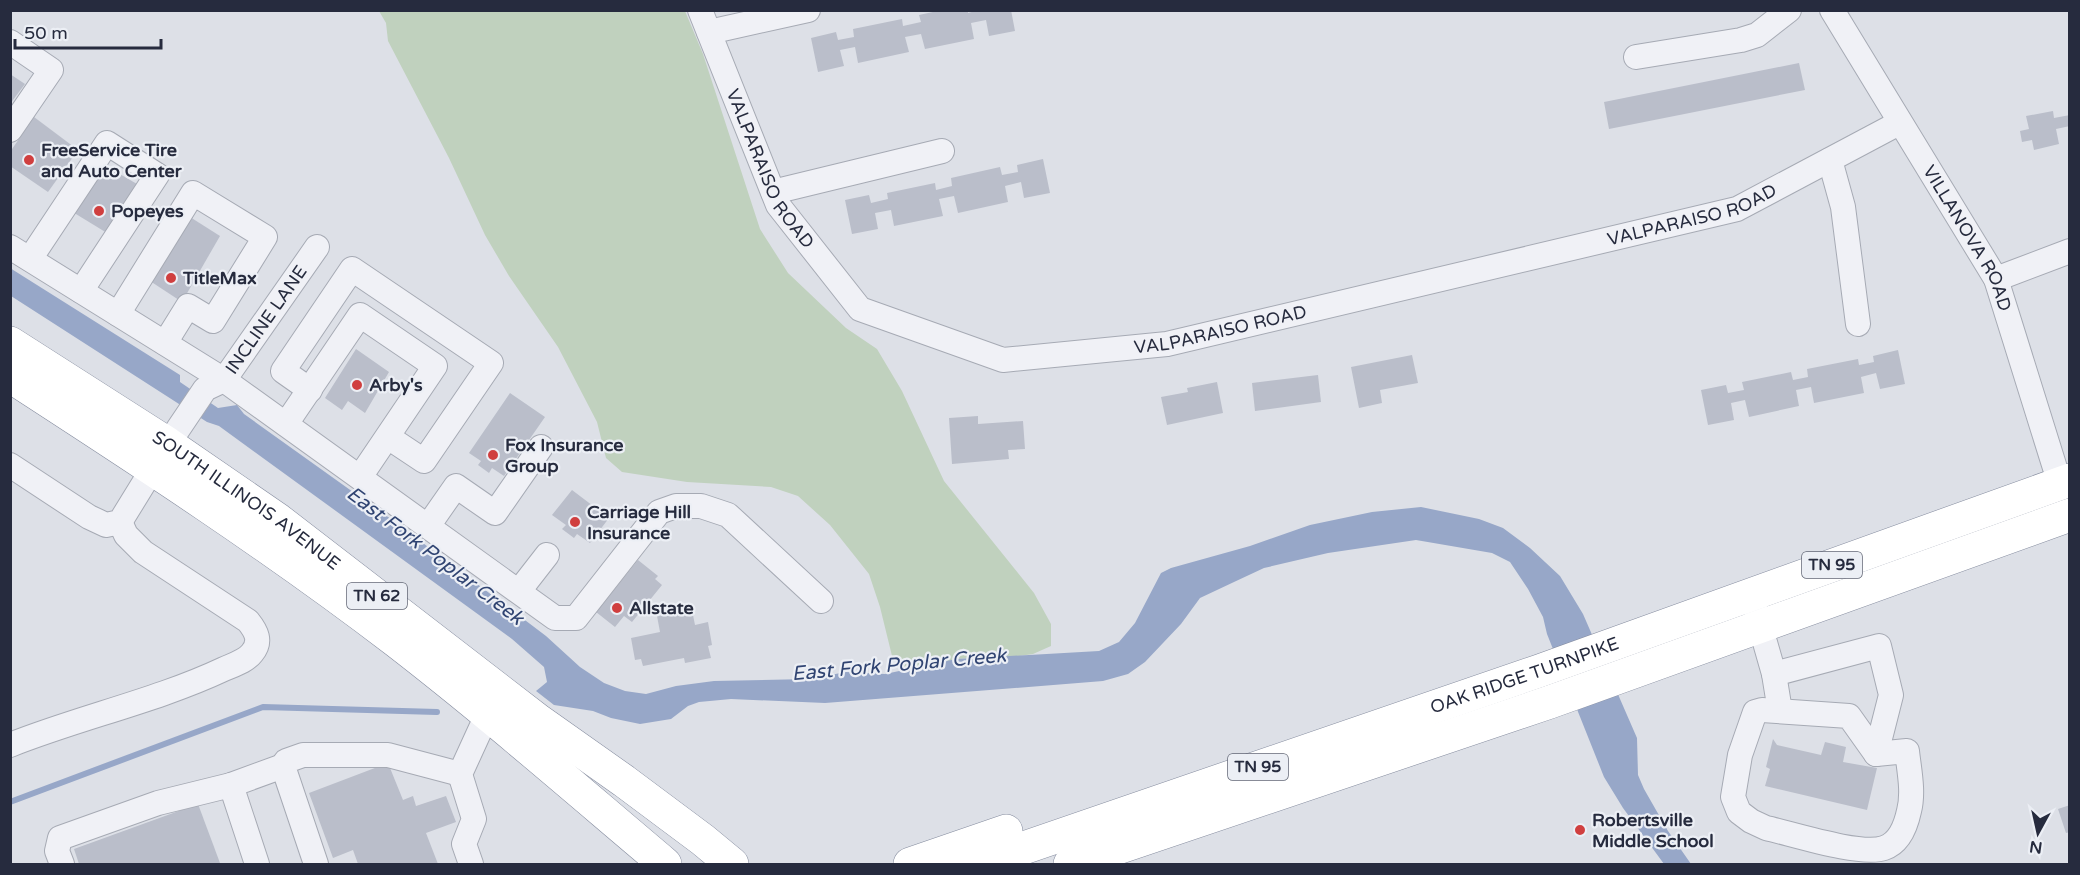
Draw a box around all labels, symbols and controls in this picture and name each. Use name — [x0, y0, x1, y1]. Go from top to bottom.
scale bar — [15, 12, 160, 50]
text: 50 m — [24, 22, 68, 44]
street label: VALPARAISO ROAD — [722, 86, 819, 253]
place label: FreeService Tire and Auto Center — [41, 139, 183, 182]
marker: FreeService Tire and Auto Center — [22, 153, 36, 167]
street label: VILLANOVA ROAD — [1918, 161, 2016, 314]
street label: VALPARAISO ROAD — [1605, 179, 1780, 250]
place label: Popeyes — [111, 200, 184, 222]
marker: Popeyes — [92, 204, 106, 218]
street label: INCLINE LANE — [220, 261, 312, 378]
place label: TitleMax — [182, 267, 257, 289]
marker: TitleMax — [164, 271, 178, 285]
street label: VALPARAISO ROAD — [1133, 300, 1309, 358]
place label: Arby's — [369, 374, 423, 396]
marker: Arby's — [350, 378, 364, 392]
street label: SOUTH ILLINOIS AVENUE — [148, 426, 345, 575]
place label: Fox Insurance Group — [505, 434, 624, 477]
marker: Fox Insurance Group — [486, 448, 500, 462]
water label: East Fork Poplar Creek — [342, 482, 530, 632]
place label: Carriage Hill Insurance — [587, 501, 691, 544]
marker: Carriage Hill Insurance — [568, 515, 582, 529]
road number: TN 95 — [1802, 552, 1862, 578]
road number: TN 62 — [347, 583, 407, 609]
place label: Allstate — [629, 597, 694, 619]
marker: Allstate — [610, 601, 624, 615]
street label: OAK RIDGE TURNPIKE — [1427, 632, 1622, 719]
water label: East Fork Poplar Creek — [791, 643, 1009, 686]
road number: TN 95 — [1228, 754, 1288, 780]
north arrow — [2008, 803, 2068, 863]
place label: Robertsville Middle School — [1592, 809, 1714, 852]
marker: Robertsville Middle School — [1573, 823, 1587, 837]
text: N — [2028, 836, 2044, 858]

